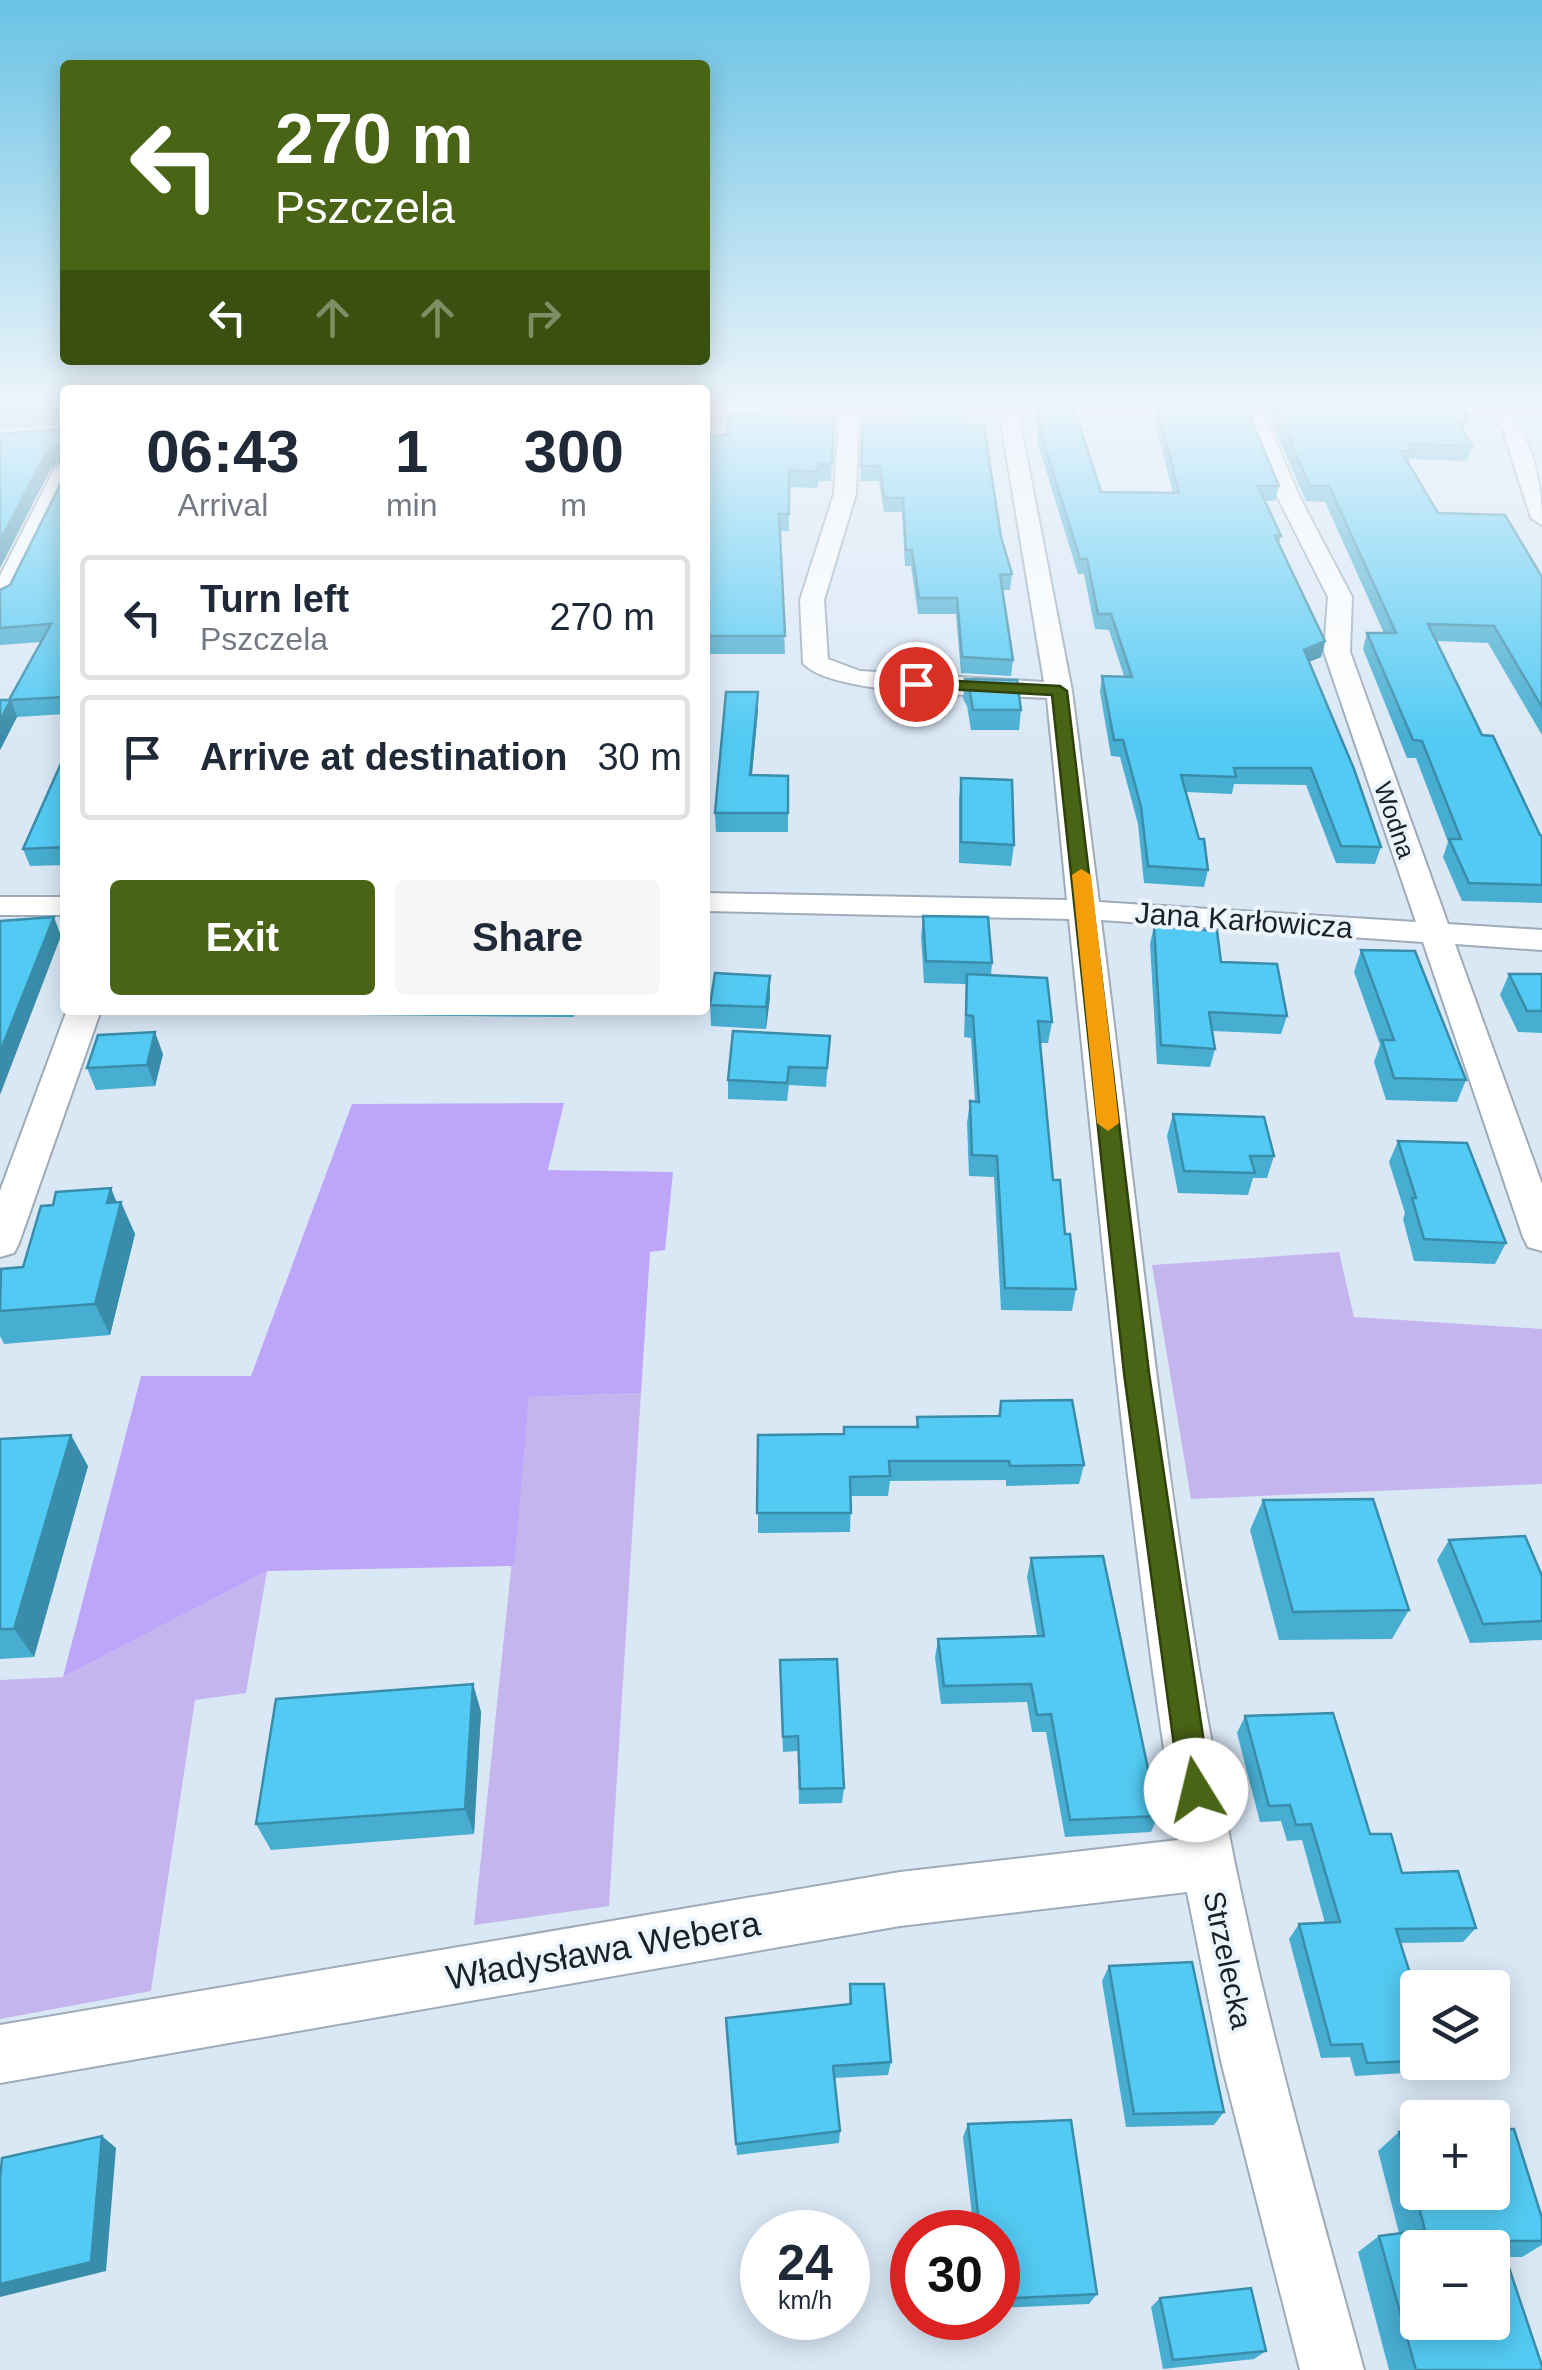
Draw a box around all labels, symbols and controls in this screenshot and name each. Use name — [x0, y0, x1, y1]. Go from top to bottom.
icon: left — [110, 100, 240, 230]
text: 270 m — [275, 100, 473, 178]
text: Pszczela — [275, 182, 455, 233]
icon: left — [200, 290, 255, 345]
icon: ahead — [305, 290, 360, 345]
icon: ahead — [410, 290, 465, 345]
icon: right — [515, 290, 570, 345]
text: 06:43 — [146, 418, 300, 485]
text: 1 — [395, 418, 428, 485]
text: 300 — [524, 418, 624, 485]
text: Arrival — [178, 487, 268, 523]
text: min — [386, 487, 437, 523]
text: m — [560, 487, 587, 523]
text: Turn left — [200, 578, 349, 620]
icon: left — [115, 590, 170, 645]
text: 270 m — [549, 596, 655, 638]
text: Pszczela — [200, 621, 328, 657]
pin — [874, 642, 959, 727]
icon: arrive — [889, 657, 944, 712]
icon: arrive — [115, 730, 170, 785]
text: Arrive at destination — [200, 736, 567, 778]
text: 30 m — [597, 736, 682, 778]
street label: Wodna — [1369, 778, 1421, 862]
button: Exit — [110, 880, 375, 995]
button: Share — [395, 880, 660, 995]
street label: Jana Karłowicza — [1134, 896, 1354, 944]
position arrow — [1144, 1738, 1248, 1842]
street label: Strzelecka — [1197, 1888, 1259, 2032]
street label: Władysława Webera — [443, 1903, 764, 1997]
map controls — [1400, 1970, 1510, 2340]
button: layers — [1400, 1970, 1510, 2080]
button: + — [1400, 2100, 1510, 2210]
speed limit sign: 30 — [890, 2210, 1020, 2340]
button: − — [1400, 2230, 1510, 2340]
text: 24 — [777, 2235, 833, 2291]
text: km/h — [778, 2286, 832, 2314]

